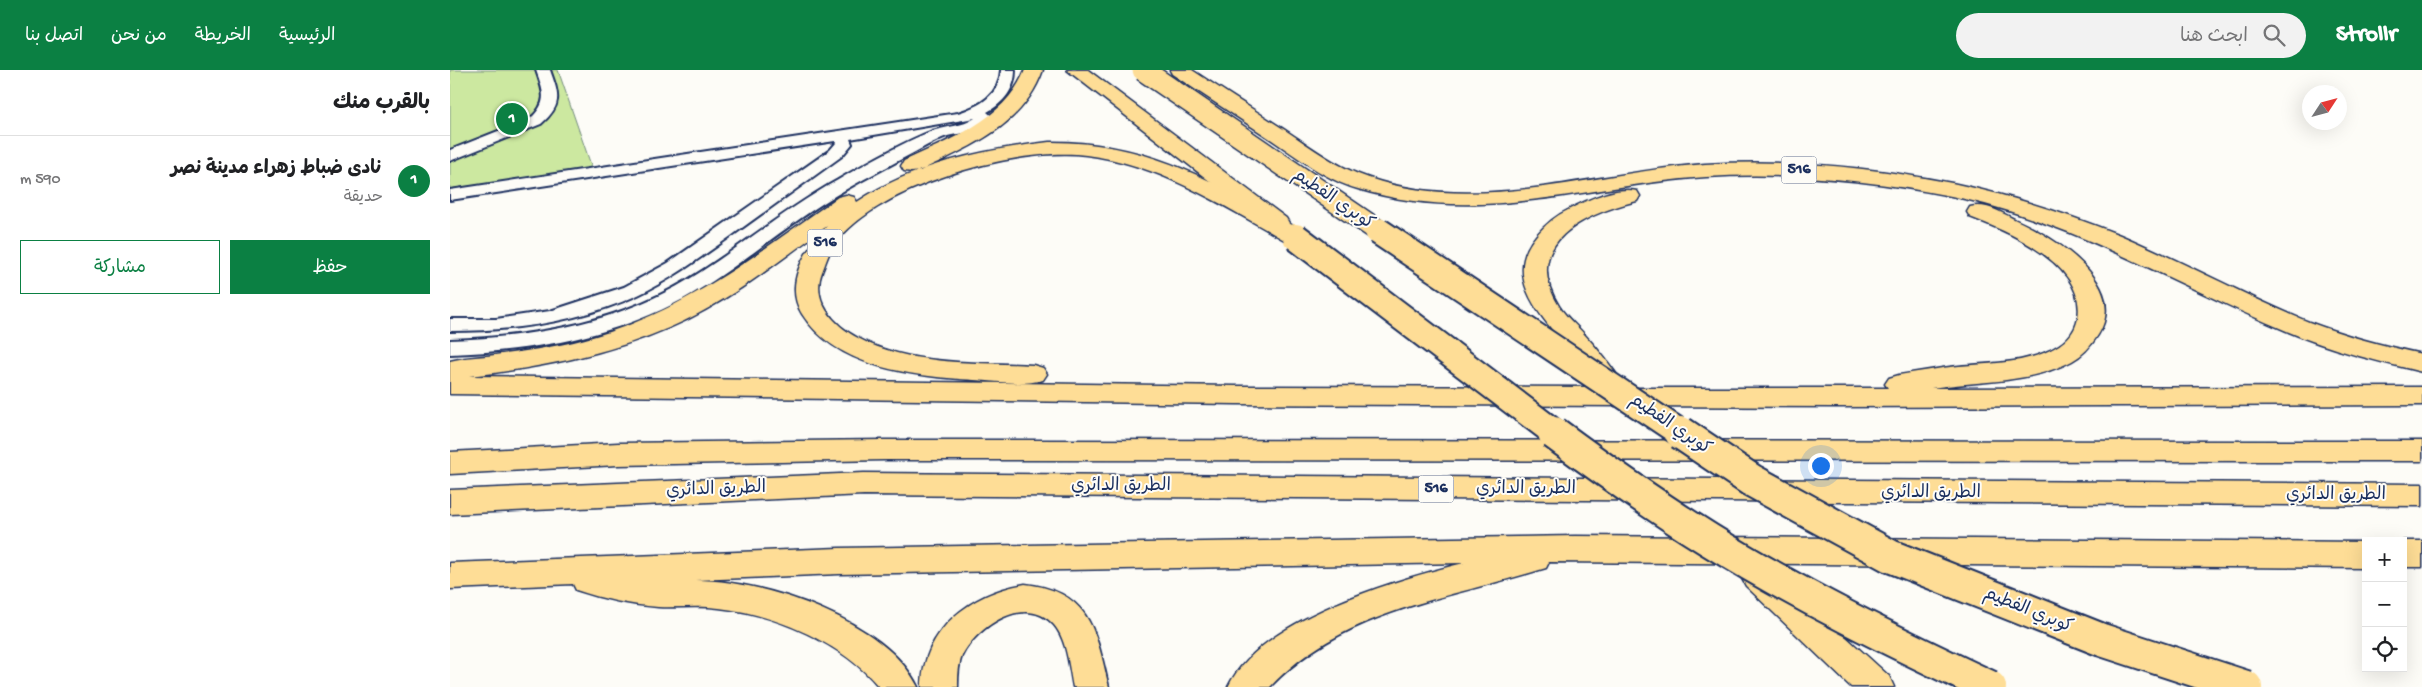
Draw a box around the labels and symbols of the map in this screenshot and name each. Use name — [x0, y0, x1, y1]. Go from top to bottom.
north arrow — [2302, 85, 2347, 130]
pin: 1 — [496, 100, 528, 138]
road number: 516 — [1782, 156, 1816, 184]
street label: كوبري الفطيم — [1288, 165, 1378, 236]
road number: 516 — [808, 230, 842, 257]
street label: كوبري الفطيم — [1625, 390, 1715, 461]
your location — [1808, 453, 1834, 479]
street label: الطريق الدائري — [1071, 476, 1171, 497]
road number: 516 — [1418, 476, 1454, 502]
street label: الطريق الدائري — [666, 478, 766, 502]
street label: الطريق الدائري — [1476, 479, 1576, 500]
street label: الطريق الدائري — [1881, 483, 1981, 504]
street label: الطريق الدائري — [2286, 485, 2386, 506]
street label: كوبري الفطيم — [1980, 584, 2076, 639]

